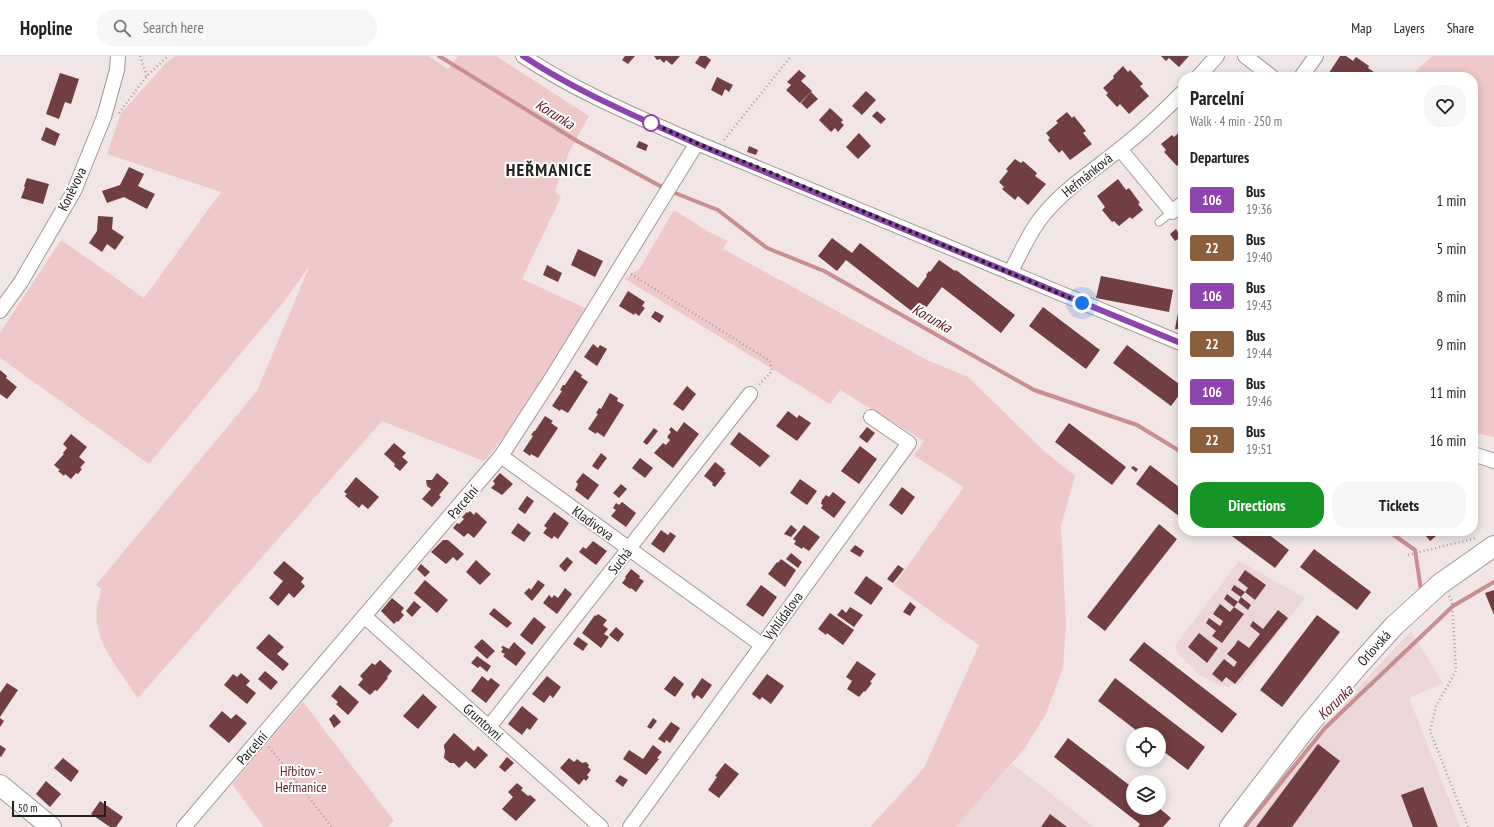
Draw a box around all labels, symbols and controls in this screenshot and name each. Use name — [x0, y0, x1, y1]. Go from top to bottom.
search box — [97, 10, 377, 46]
text: Hopline — [20, 16, 73, 40]
icon: search — [111, 17, 133, 39]
text: Search here — [143, 18, 204, 37]
text: Map — [1351, 19, 1372, 37]
text: Layers — [1394, 19, 1425, 37]
text: Share — [1447, 19, 1474, 37]
button: heart — [1424, 85, 1466, 127]
text: Parcelní — [1190, 86, 1244, 110]
water label: Korunka — [532, 95, 579, 134]
text: Walk · 4 min · 250 m — [1190, 113, 1282, 130]
unlabelled marker — [642, 114, 660, 132]
text: Departures — [1190, 148, 1249, 167]
street label: Heřmánková — [1058, 149, 1116, 201]
district label: HEŘMANICE — [506, 158, 592, 181]
street label: Koněvova — [54, 164, 90, 214]
text: Bus — [1246, 182, 1265, 201]
text: 106 — [1202, 191, 1222, 209]
text: 1 min — [1436, 191, 1466, 210]
text: 19:36 — [1246, 201, 1272, 218]
text: Bus — [1246, 230, 1265, 249]
text: 22 — [1205, 239, 1219, 257]
text: 5 min — [1436, 239, 1466, 258]
text: 19:40 — [1246, 249, 1272, 266]
text: Bus — [1246, 278, 1265, 297]
text: 106 — [1202, 287, 1222, 305]
text: 8 min — [1436, 287, 1466, 306]
your location — [1072, 293, 1092, 313]
text: 19:43 — [1246, 297, 1272, 314]
water label: Korunka — [909, 299, 956, 337]
text: Bus — [1246, 326, 1265, 345]
text: 22 — [1205, 335, 1219, 353]
text: 9 min — [1436, 335, 1466, 354]
text: 19:44 — [1246, 345, 1272, 362]
text: Bus — [1246, 374, 1265, 393]
text: 106 — [1202, 383, 1222, 401]
text: 11 min — [1430, 383, 1466, 402]
text: 19:46 — [1246, 393, 1272, 410]
text: Bus — [1246, 422, 1265, 441]
text: 22 — [1205, 431, 1219, 449]
text: 16 min — [1430, 431, 1466, 450]
text: 19:51 — [1246, 441, 1272, 458]
street label: Parcelní — [444, 482, 482, 522]
button: Directions — [1190, 482, 1324, 528]
button: Tickets — [1332, 482, 1466, 528]
street label: Kladivova — [569, 502, 617, 544]
street label: Suchá — [604, 544, 636, 578]
street label: Vyhlídalova — [759, 588, 807, 645]
street label: Orlovská — [1353, 626, 1395, 670]
water label: Korunka — [1313, 680, 1358, 724]
street label: Gruntovní — [459, 700, 507, 744]
map controls — [1126, 727, 1166, 815]
button: locate — [1126, 727, 1166, 767]
street label: Parcelní — [233, 728, 271, 768]
park label: Hřbitov - Heřmanice — [275, 762, 327, 796]
button: layers — [1126, 775, 1166, 815]
scale bar — [12, 799, 106, 818]
text: 50 m — [18, 801, 37, 815]

